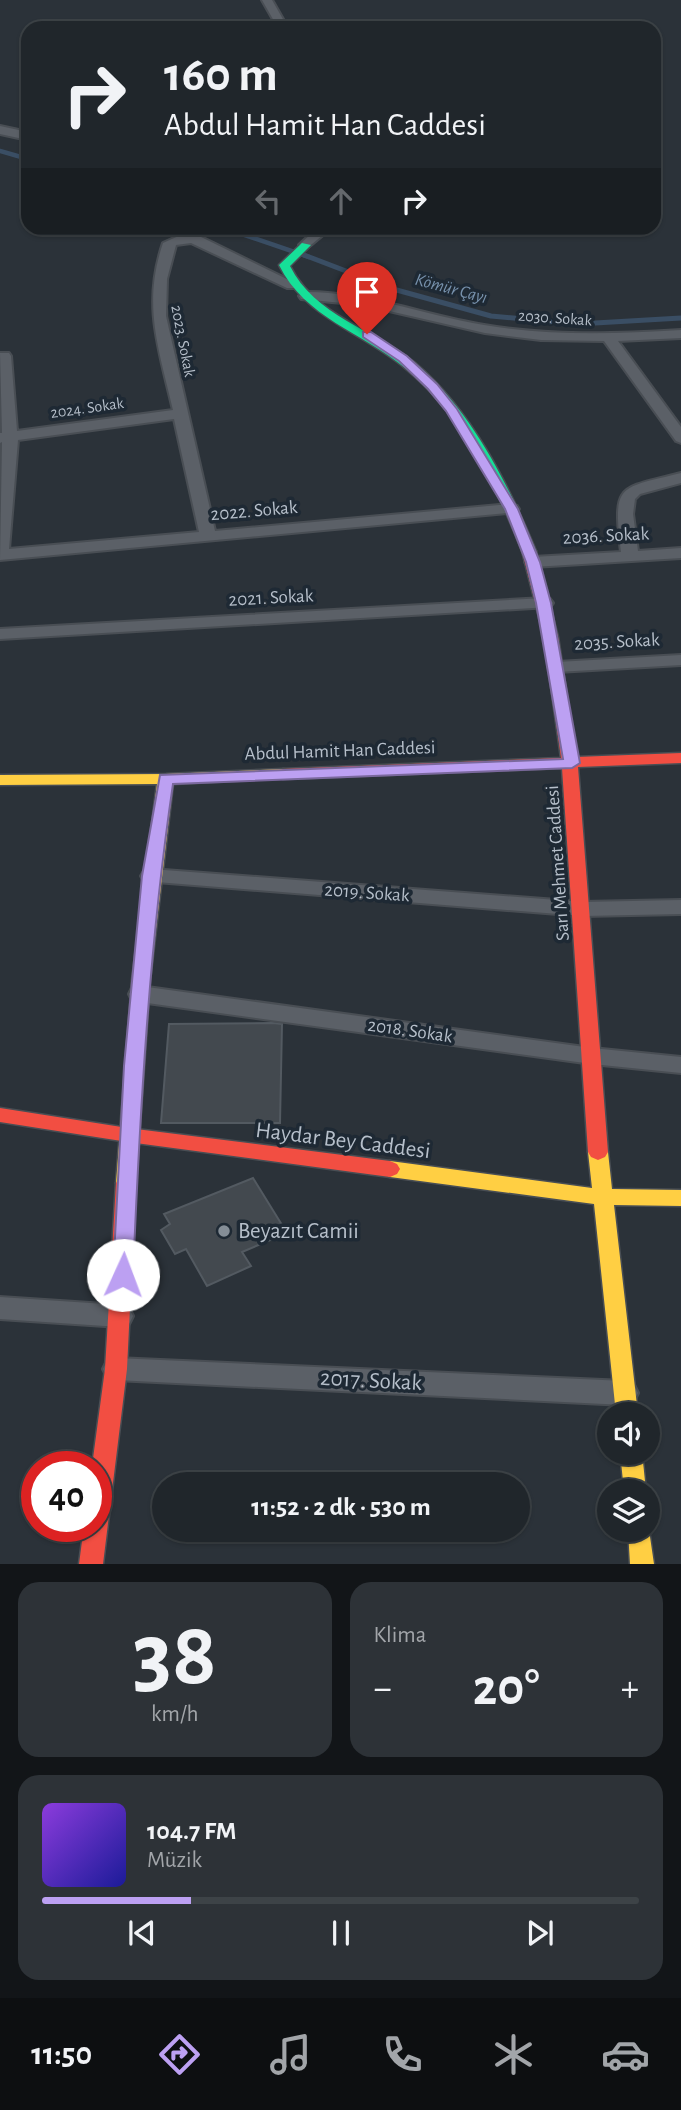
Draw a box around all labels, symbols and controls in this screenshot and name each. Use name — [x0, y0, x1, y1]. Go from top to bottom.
icon: right — [49, 49, 140, 140]
text: 160 m — [164, 51, 278, 100]
text: Abdul Hamit Han Caddesi — [164, 109, 486, 141]
icon: left — [249, 182, 287, 220]
icon: ahead — [322, 182, 360, 220]
icon: right — [395, 182, 433, 220]
pin — [337, 262, 397, 334]
water label: Kömür Çayı — [413, 271, 489, 307]
icon: arrive — [348, 273, 386, 311]
street label: 2023. Sokak — [168, 304, 198, 379]
street label: 2030. Sokak — [518, 307, 593, 329]
street label: 2024. Sokak — [49, 395, 125, 421]
street label: 2022. Sokak — [210, 498, 299, 524]
street label: 2036. Sokak — [562, 524, 650, 548]
street label: 2021. Sokak — [228, 586, 314, 610]
street label: 2035. Sokak — [574, 630, 661, 654]
street label: Abdul Hamit Han Caddesi — [244, 738, 436, 764]
street label: Sarı Mehmet Caddesi — [543, 785, 573, 941]
street label: 2019. Sokak — [324, 881, 411, 905]
street label: 2018. Sokak — [366, 1016, 454, 1046]
street label: Haydar Bey Caddesi — [254, 1119, 432, 1163]
place label: Beyazıt Camii — [238, 1220, 359, 1243]
marker: Beyazıt Camii — [216, 1223, 232, 1239]
position arrow — [86, 1238, 160, 1312]
street label: 2017. Sokak — [319, 1367, 423, 1395]
map controls — [597, 1402, 660, 1542]
button: sound — [597, 1402, 660, 1465]
speed limit sign: 40 — [21, 1451, 112, 1542]
button: layers — [597, 1479, 660, 1542]
text: 11:52 · 2 dk · 530 m — [251, 1494, 431, 1520]
text: 38 — [133, 1610, 217, 1701]
text: Klima — [374, 1624, 426, 1647]
text: 20° — [473, 1662, 540, 1714]
text: − — [374, 1670, 392, 1708]
text: + — [621, 1670, 639, 1708]
text: km/h — [151, 1703, 198, 1726]
text: 104.7 FM — [147, 1818, 236, 1844]
text: Müzik — [147, 1849, 202, 1872]
icon: previous — [123, 1914, 161, 1952]
icon: pause — [322, 1914, 360, 1952]
icon: next — [521, 1914, 559, 1952]
icon: directions — [155, 2030, 204, 2079]
icon: music — [266, 2030, 315, 2079]
icon: phone — [378, 2030, 427, 2079]
icon: climate — [489, 2030, 538, 2079]
icon: car — [601, 2030, 650, 2079]
text: 11:50 — [31, 2038, 92, 2070]

